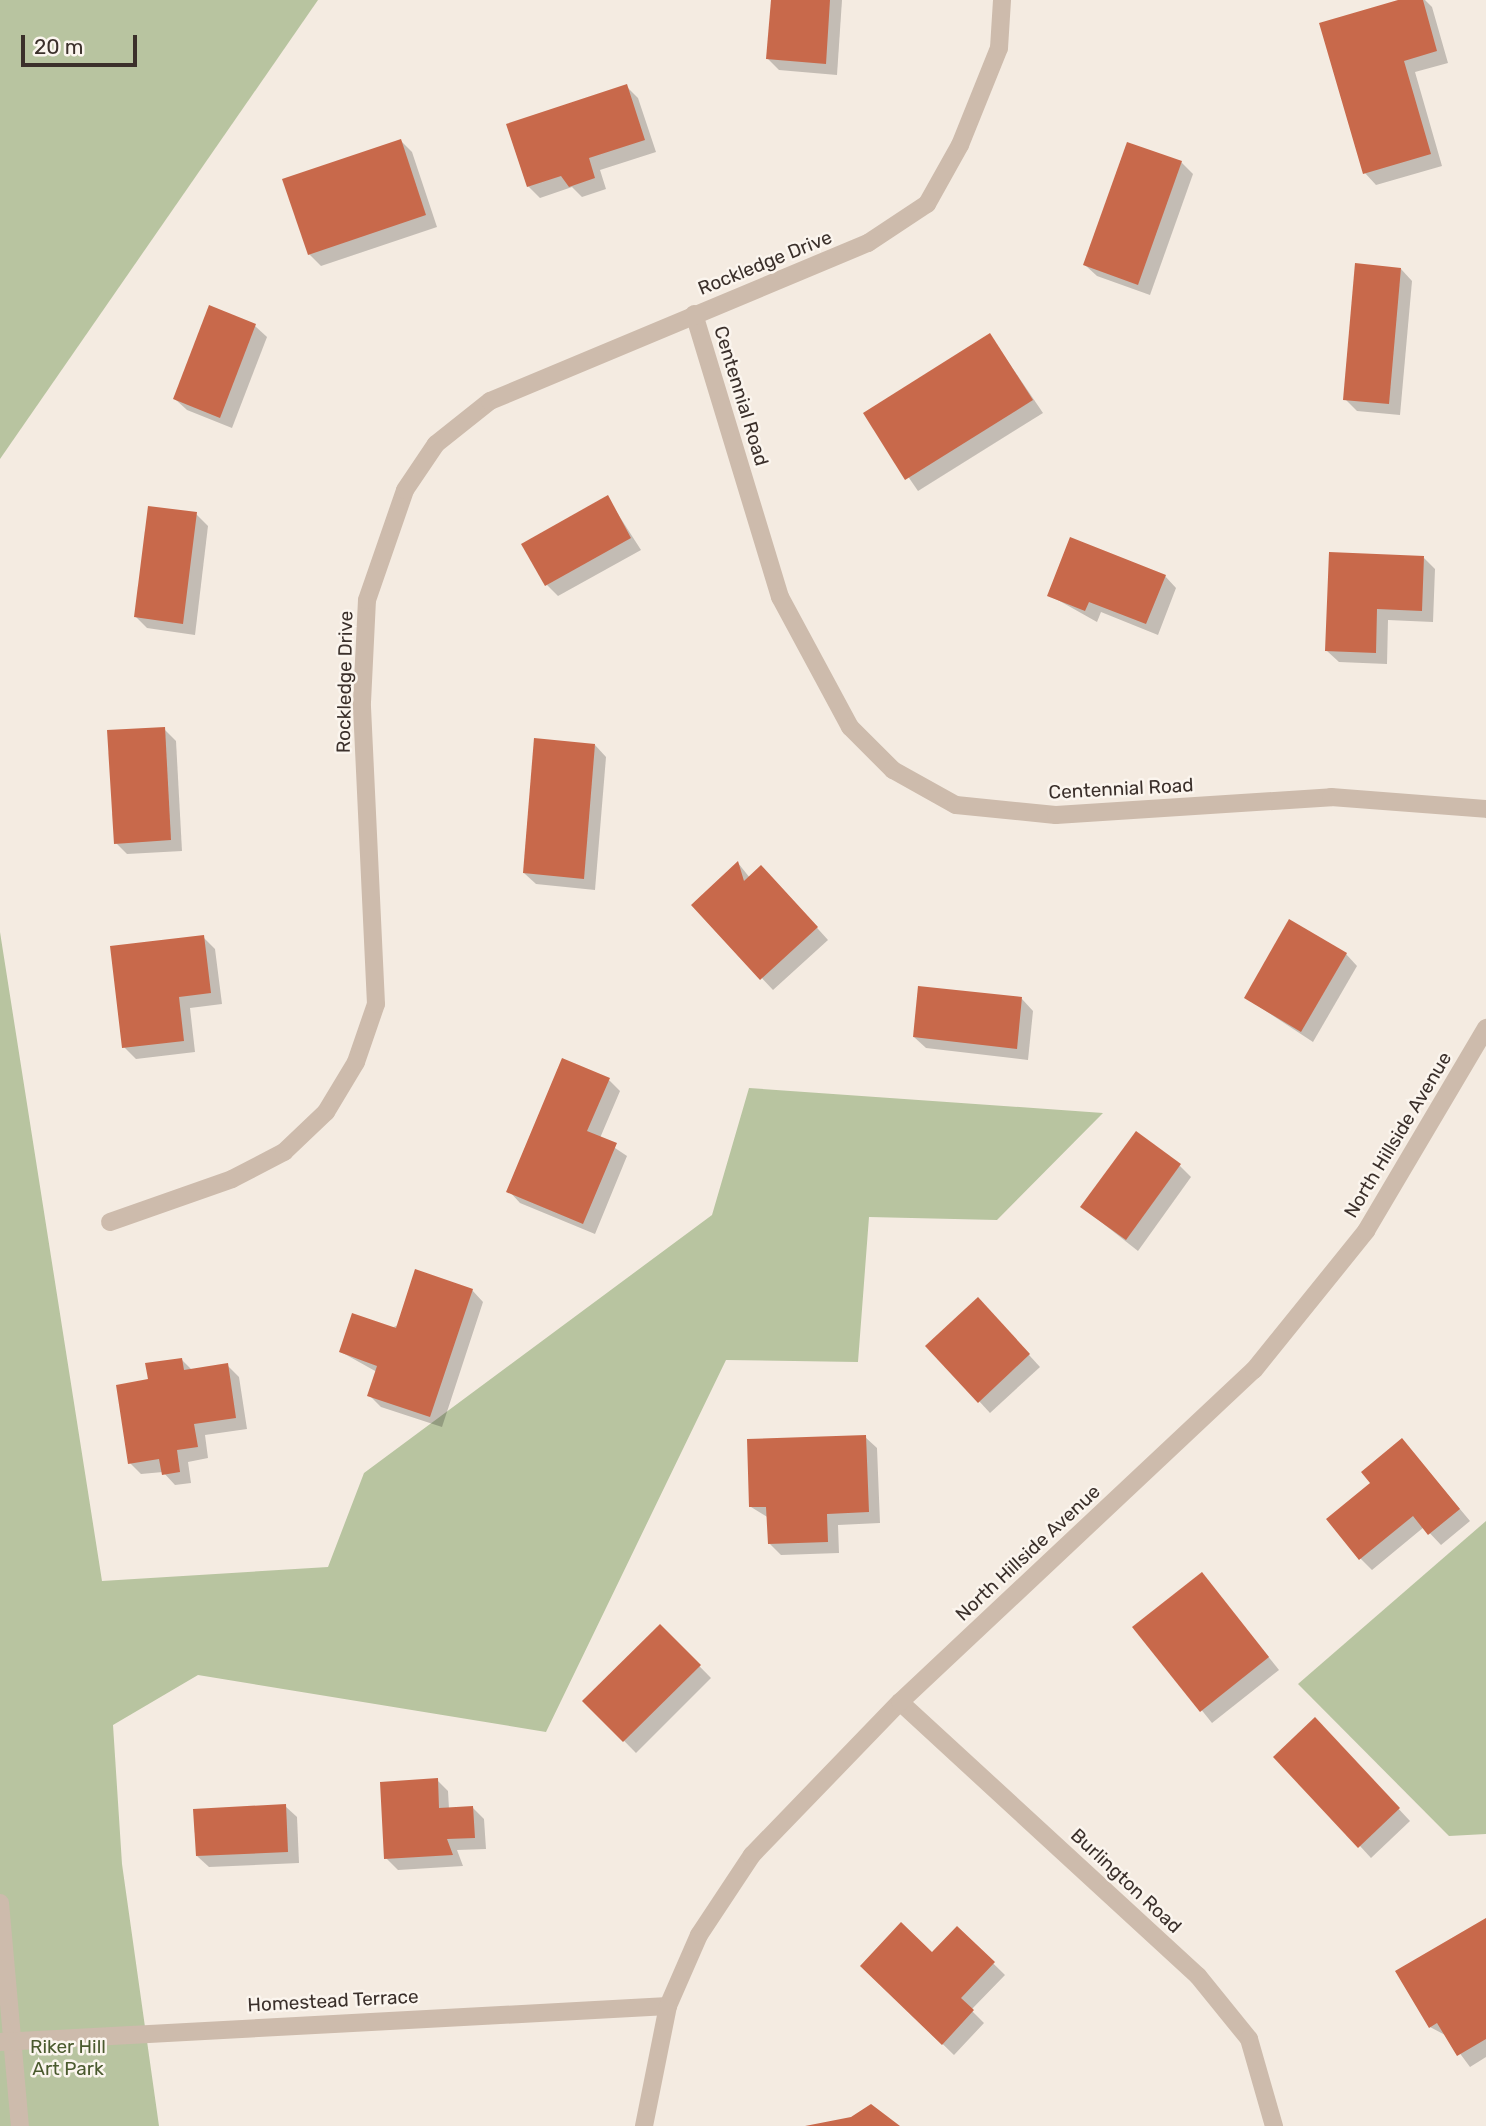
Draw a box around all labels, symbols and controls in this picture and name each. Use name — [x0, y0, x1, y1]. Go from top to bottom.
scale bar — [24, 21, 140, 65]
text: 20 m — [34, 34, 83, 59]
street label: Rockledge Drive — [695, 226, 835, 300]
street label: Centennial Road — [709, 323, 773, 469]
street label: Rockledge Drive — [332, 611, 358, 753]
street label: Centennial Road — [1048, 774, 1194, 804]
street label: North Hillside Avenue — [1339, 1048, 1457, 1222]
street label: North Hillside Avenue — [951, 1480, 1105, 1626]
street label: Burlington Road — [1066, 1824, 1186, 1938]
street label: Homestead Terrace — [247, 1985, 419, 2017]
park label: Riker Hill Art Park — [30, 2036, 106, 2080]

